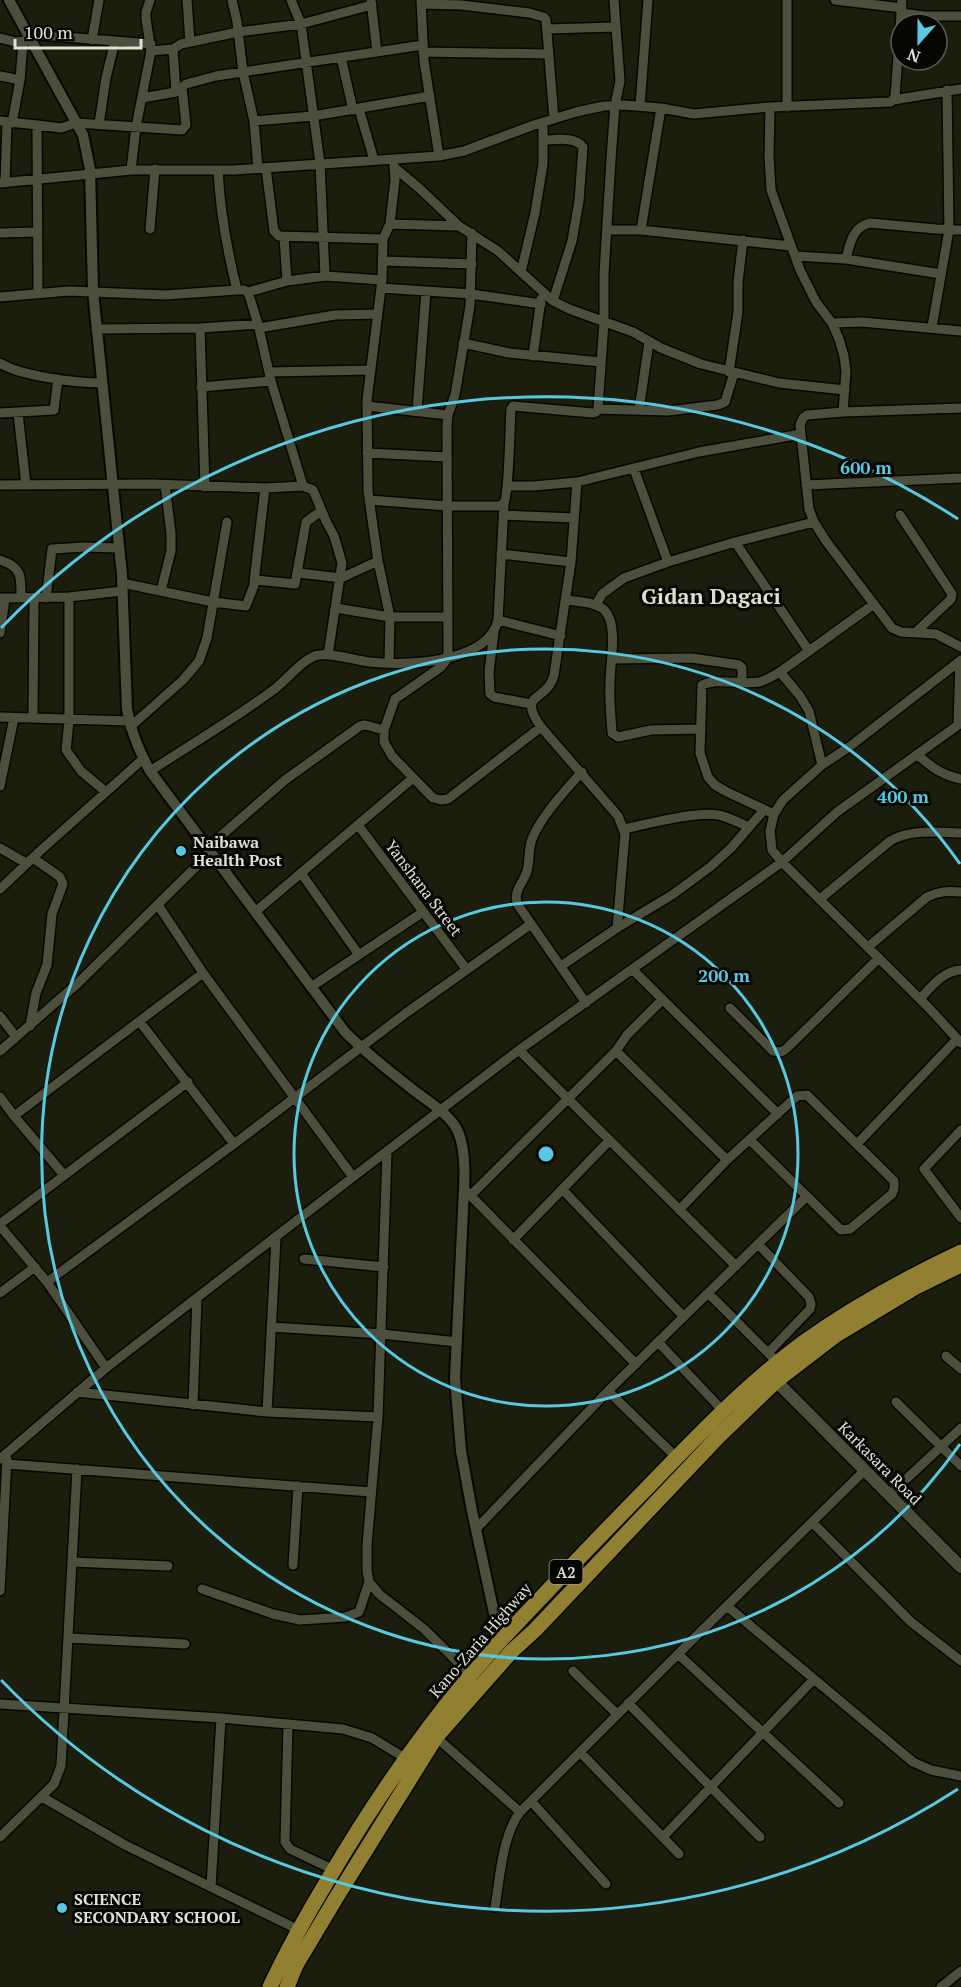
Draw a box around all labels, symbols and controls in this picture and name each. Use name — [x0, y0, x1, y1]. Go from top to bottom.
scale bar — [15, 12, 141, 50]
north arrow — [889, 12, 949, 72]
text: 100 m — [24, 20, 73, 44]
text: N — [904, 44, 923, 68]
text: 600 m — [840, 455, 892, 479]
district label: Gidan Dagaci — [641, 581, 781, 610]
text: 400 m — [877, 784, 929, 808]
place label: Naibawa Health Post — [193, 831, 283, 871]
street label: Yanshana Street — [381, 835, 467, 941]
marker: Naibawa Health Post — [174, 844, 188, 858]
text: 200 m — [698, 963, 750, 987]
centre of rings — [536, 1144, 556, 1164]
street label: Karkasara Road — [833, 1416, 927, 1510]
road number: A2 — [550, 1560, 582, 1584]
street label: Kano-Zaria Highway — [424, 1577, 537, 1702]
place label: SCIENCE SECONDARY SCHOOL — [74, 1888, 241, 1928]
marker: SCIENCE SECONDARY SCHOOL — [55, 1901, 69, 1915]

